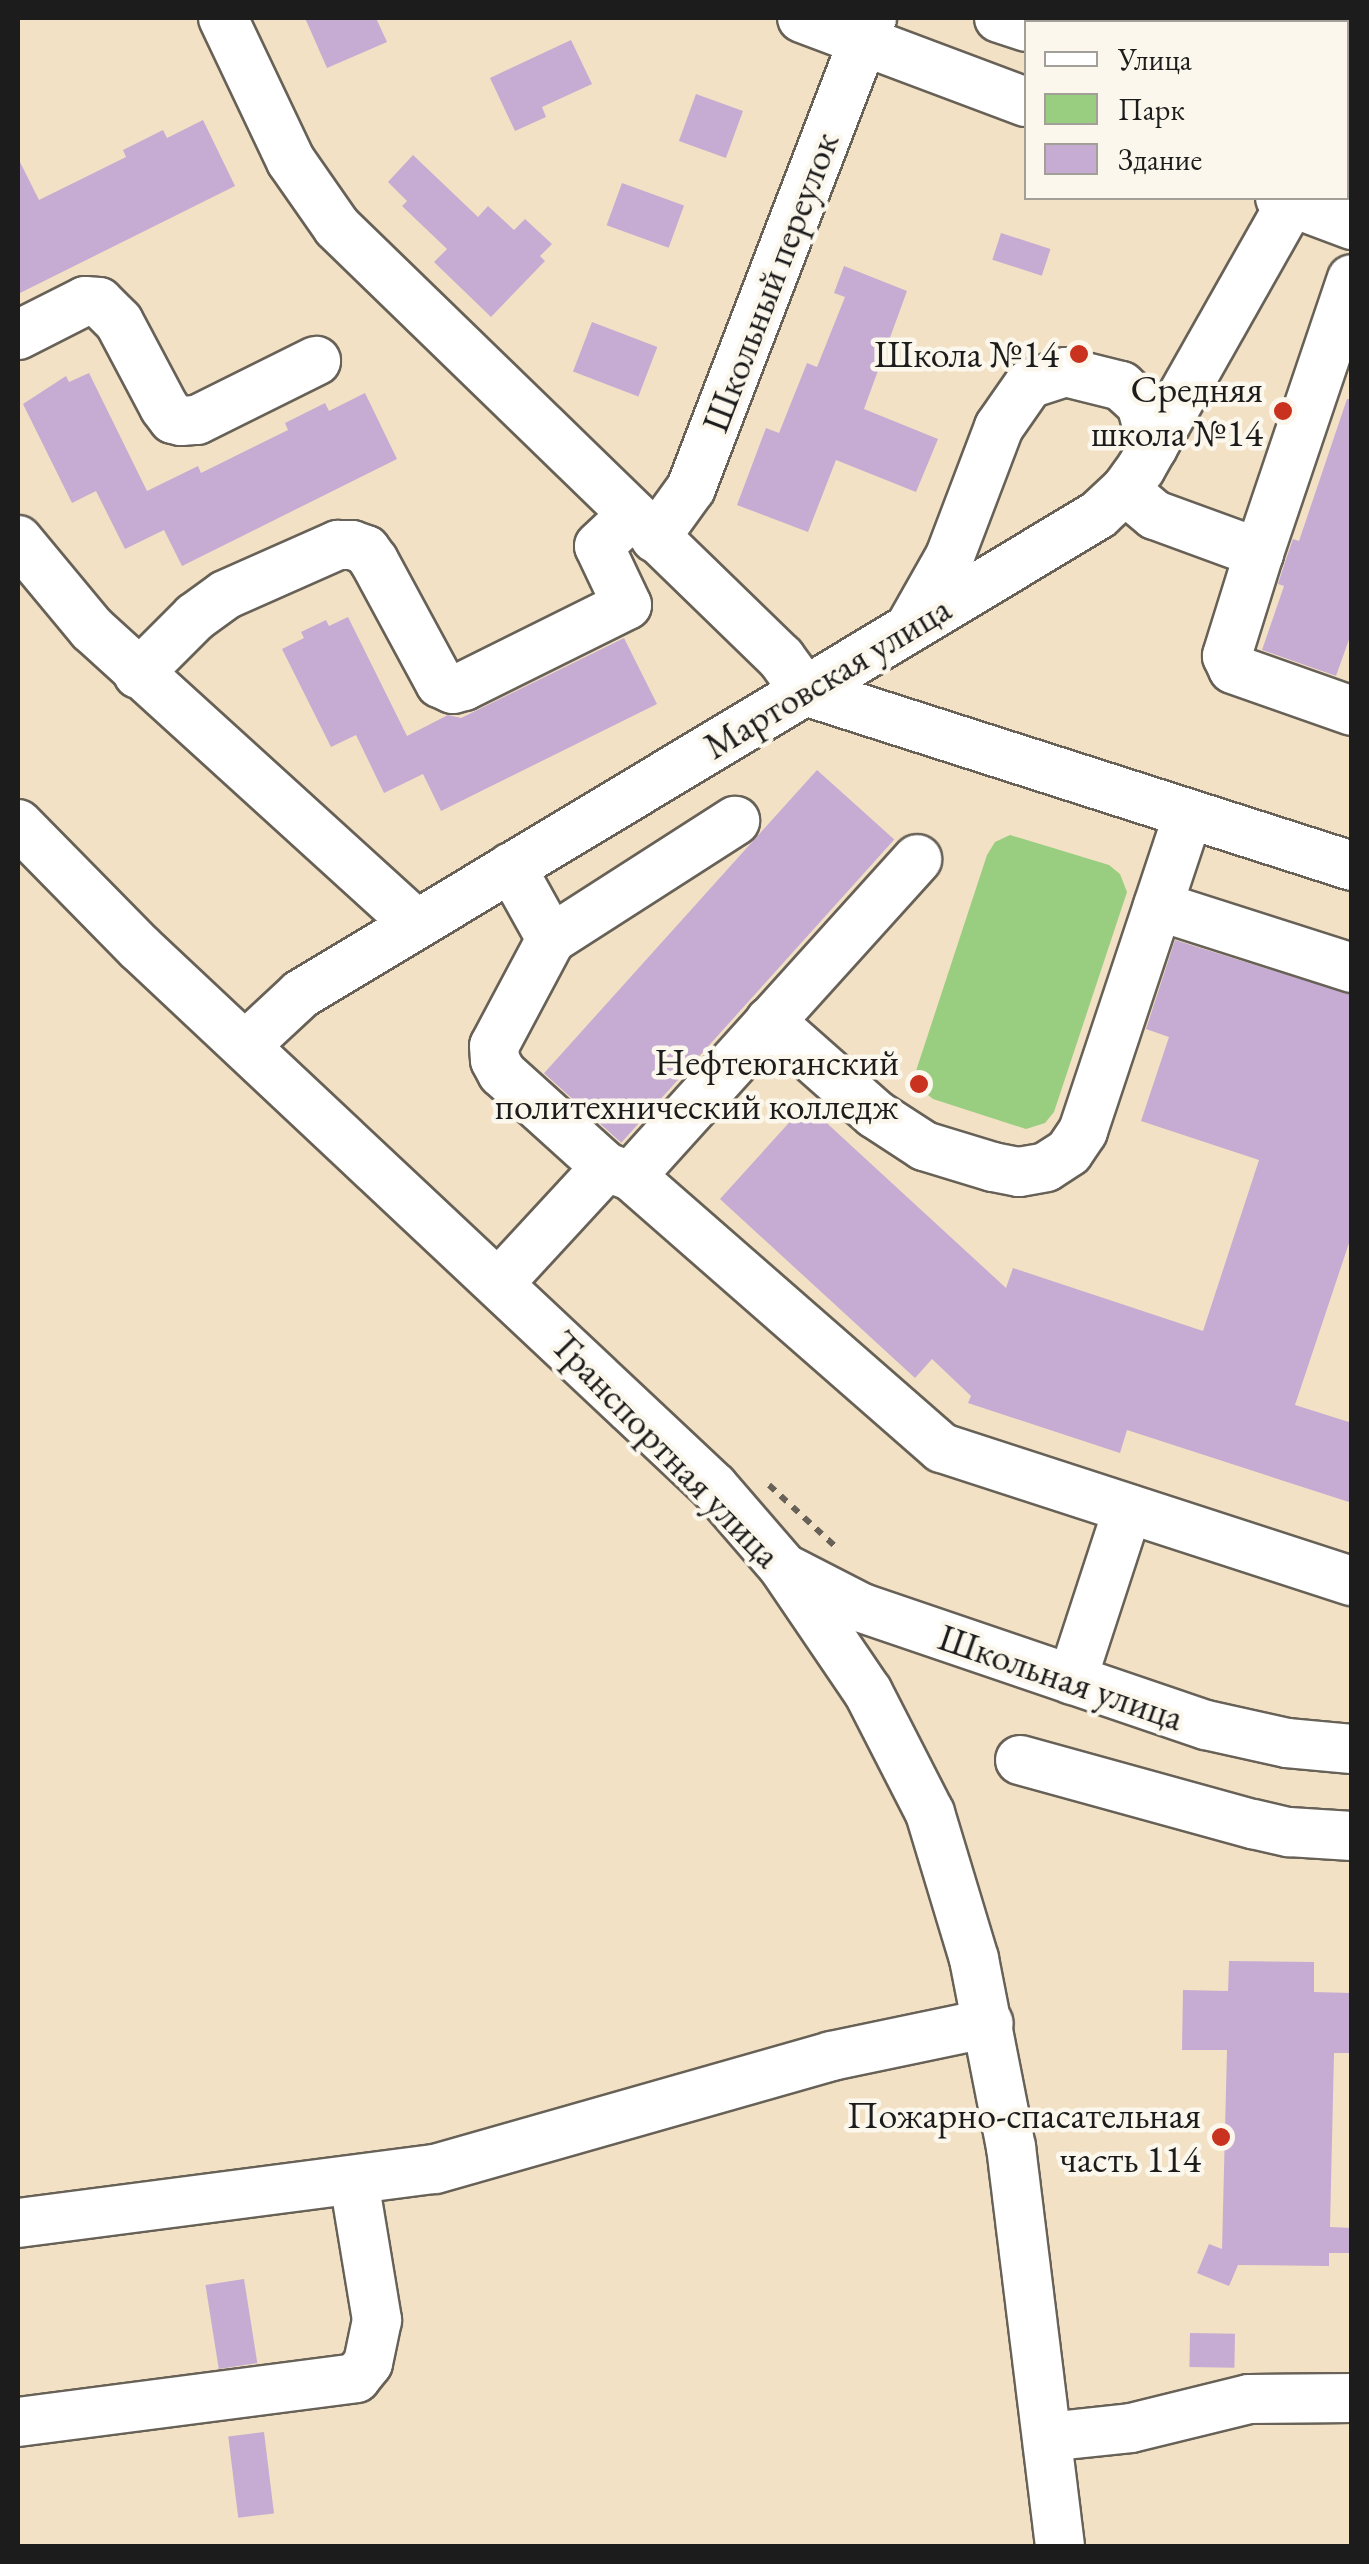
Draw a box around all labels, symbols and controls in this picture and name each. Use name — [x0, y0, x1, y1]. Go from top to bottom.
legend — [1024, 20, 1349, 200]
text: Улица — [1118, 40, 1192, 79]
text: Парк — [1118, 90, 1185, 129]
street label: Школьный переулок — [692, 126, 848, 438]
text: Здание — [1118, 140, 1202, 179]
place label: Школа №14 — [874, 331, 1059, 377]
marker: Школа №14 — [1068, 343, 1090, 365]
place label: Средняя школа №14 — [1091, 366, 1263, 456]
marker: Средняя школа №14 — [1272, 400, 1294, 422]
street label: Мартовская улица — [695, 585, 959, 769]
place label: Нефтеюганский политехнический колледж — [495, 1039, 899, 1128]
marker: Нефтеюганский политехнический колледж — [908, 1073, 930, 1095]
street label: Транспортная улица — [541, 1321, 791, 1577]
street label: Школьная улица — [933, 1614, 1189, 1740]
place label: Пожарно-спасательная часть 114 — [847, 2092, 1201, 2182]
marker: Пожарно-спасательная часть 114 — [1210, 2126, 1232, 2148]

